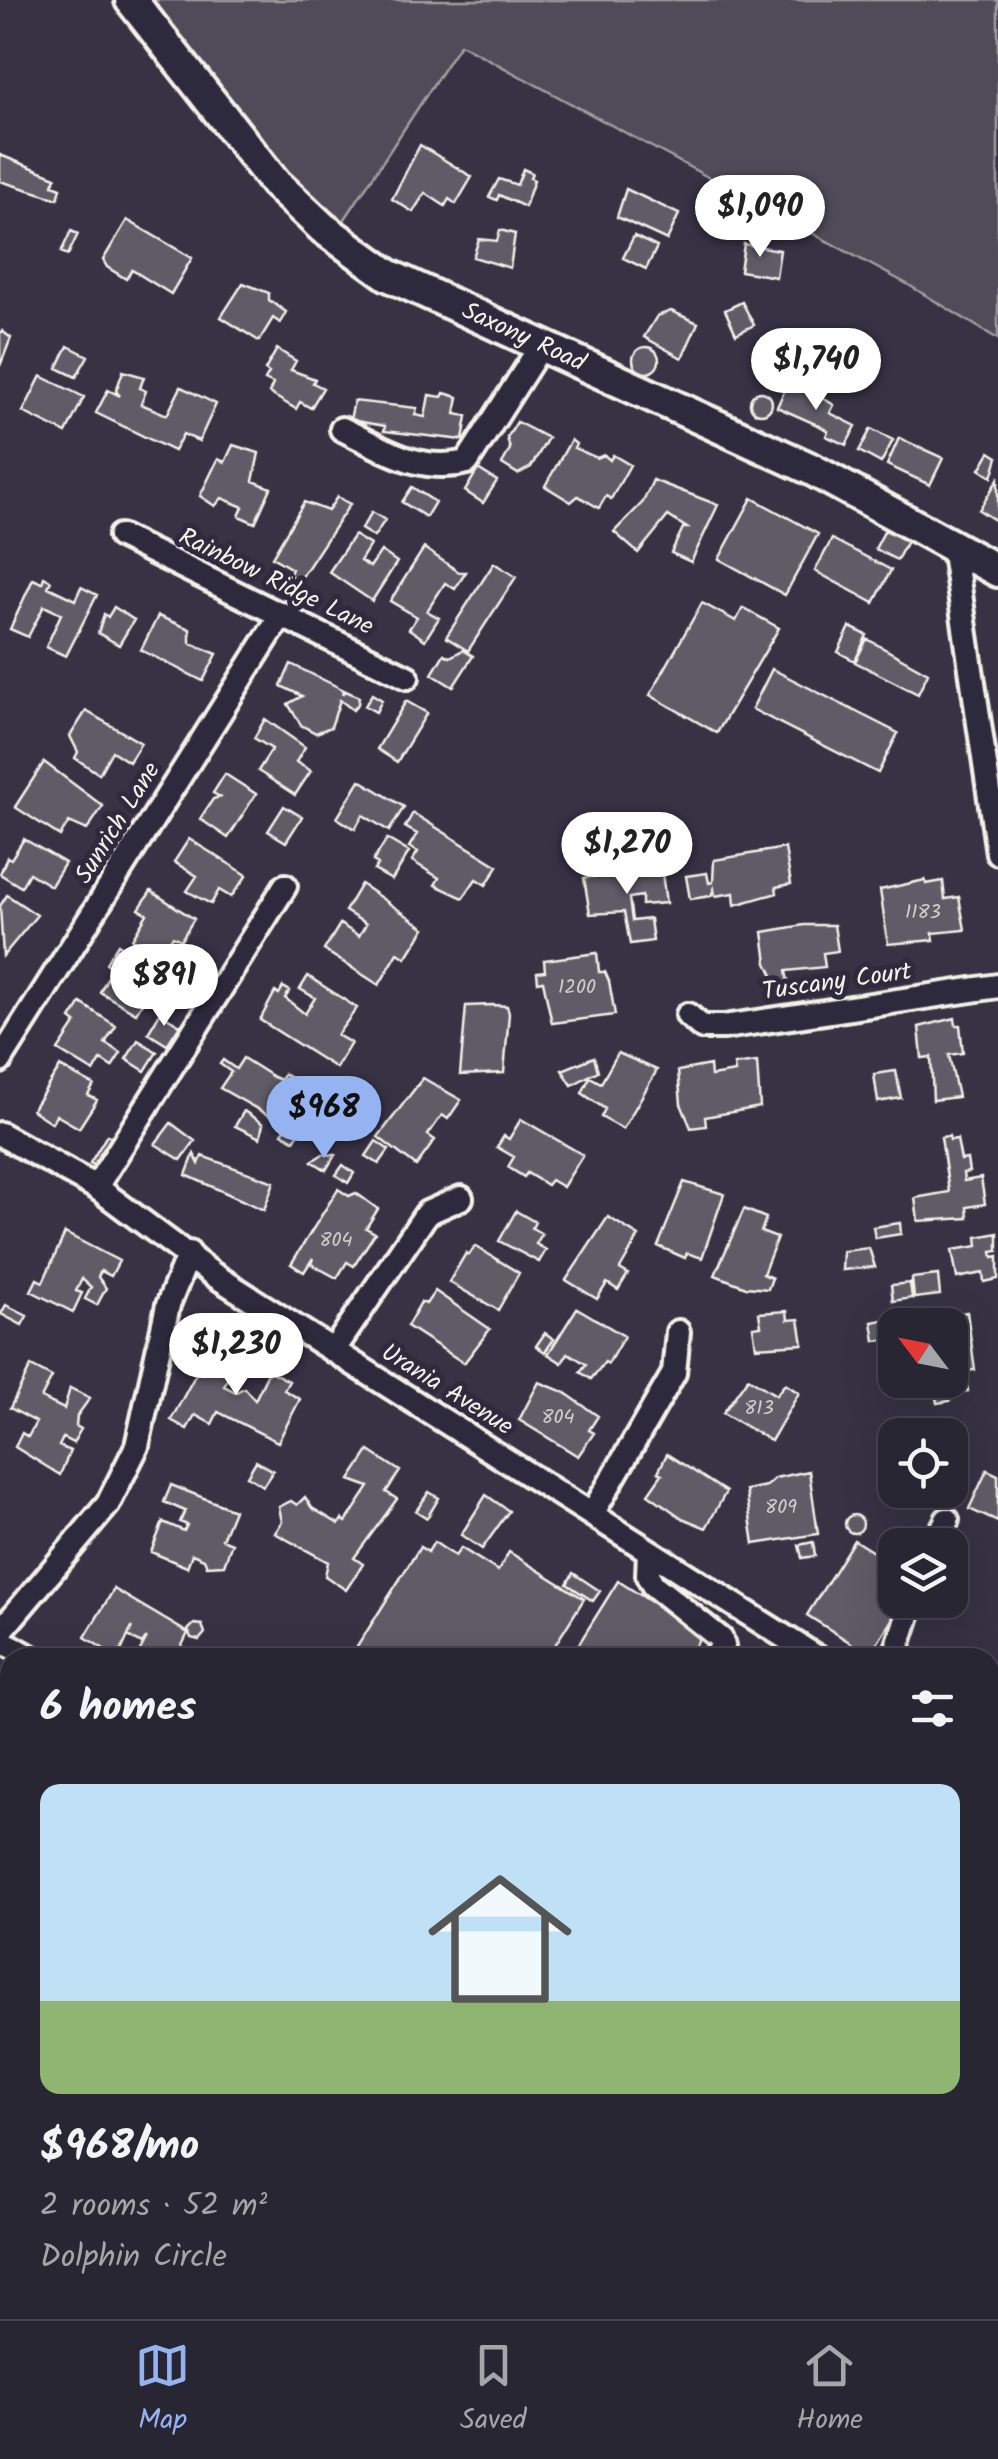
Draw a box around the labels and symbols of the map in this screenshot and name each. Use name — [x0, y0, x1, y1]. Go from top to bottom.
pin: $1,090 — [679, 175, 841, 260]
street label: Saxony Road — [455, 291, 593, 384]
pin: $1,740 — [735, 328, 897, 413]
street label: Rainbow Ridge Lane — [171, 517, 381, 647]
street label: Sunrich Lane — [65, 754, 171, 892]
pin: $1,270 — [546, 812, 708, 897]
house number: 1183 — [905, 897, 941, 929]
pin: $891 — [105, 944, 223, 1029]
street label: Tuscany Court — [760, 952, 914, 1012]
house number: 1200 — [558, 972, 596, 1004]
pin: $968 — [265, 1076, 383, 1161]
house number: 804 — [319, 1225, 353, 1257]
north arrow — [878, 1308, 968, 1398]
pin: $1,230 — [155, 1313, 317, 1398]
street label: Urania Avenue — [373, 1333, 521, 1447]
house number: 813 — [744, 1393, 774, 1425]
house number: 804 — [541, 1402, 575, 1434]
house number: 809 — [765, 1492, 797, 1524]

